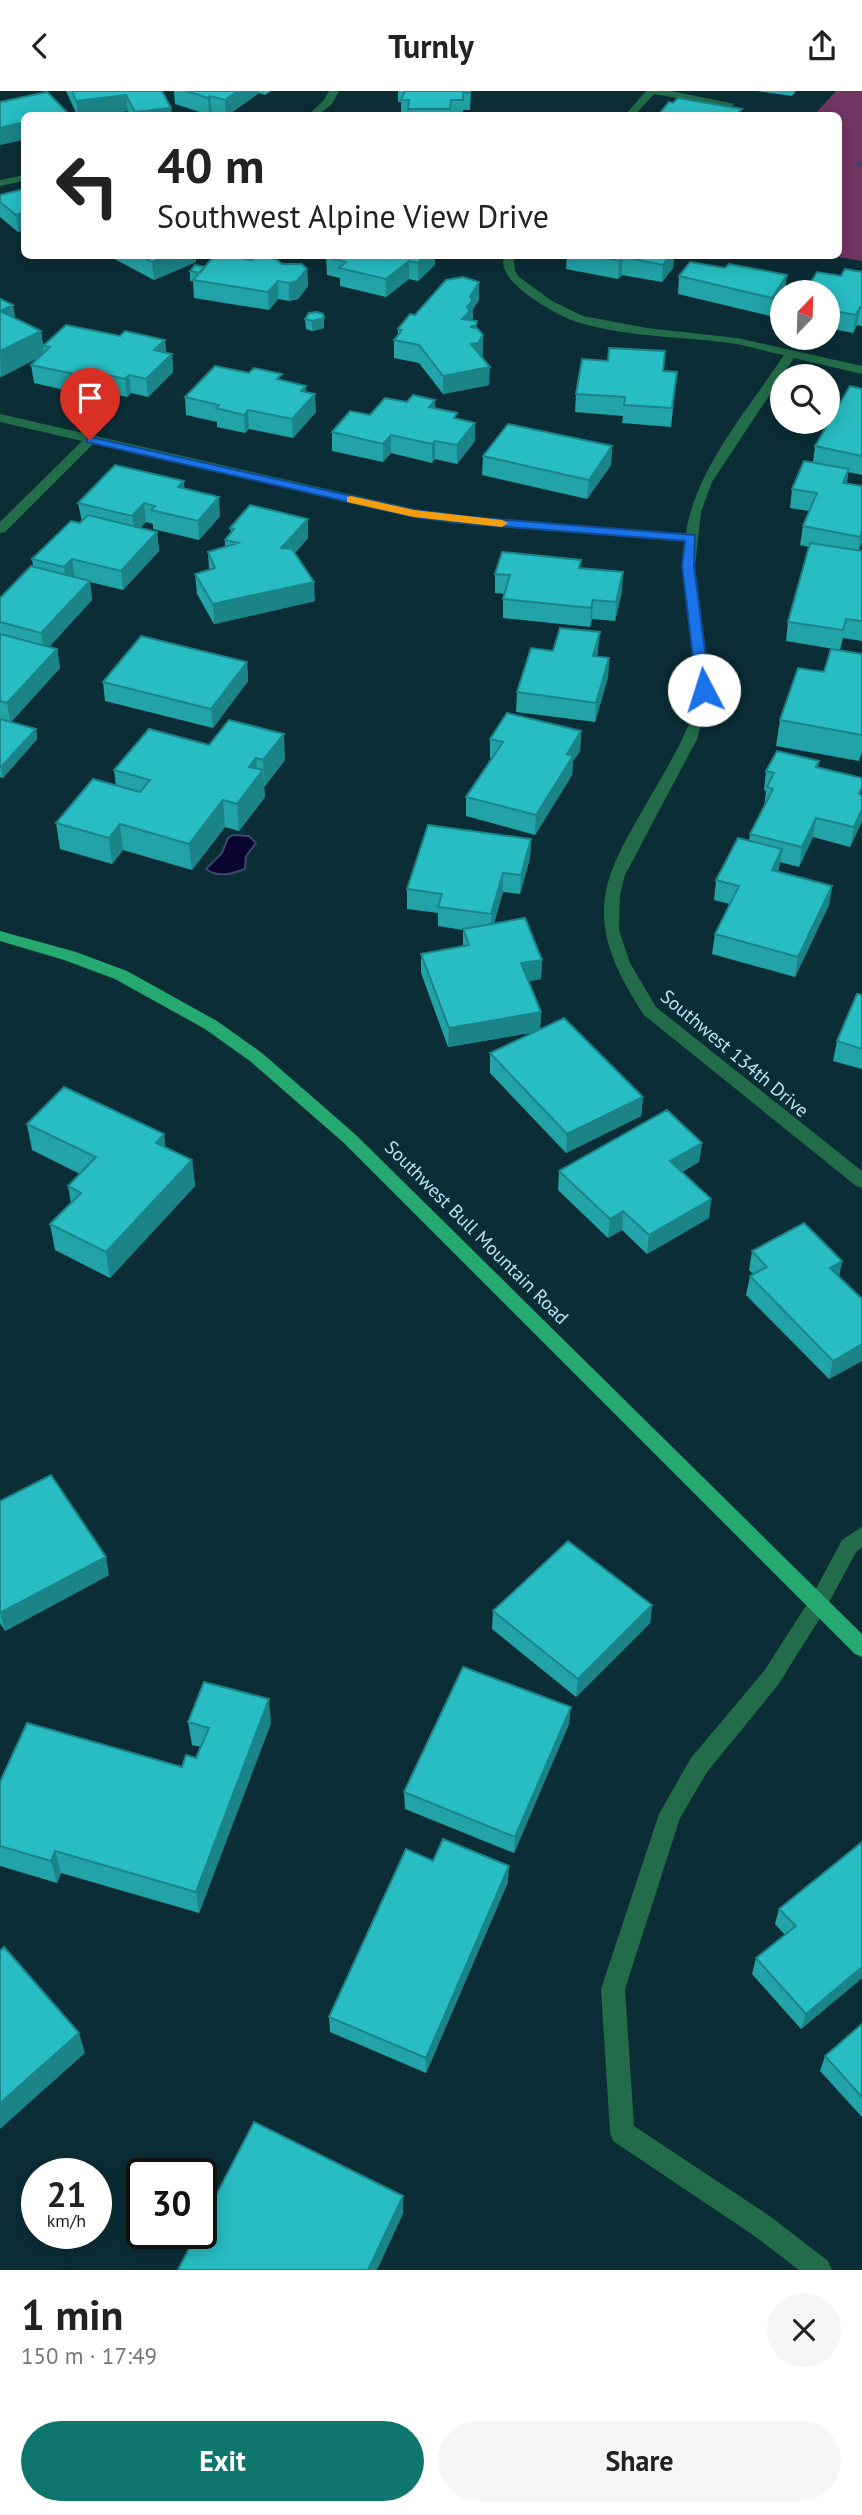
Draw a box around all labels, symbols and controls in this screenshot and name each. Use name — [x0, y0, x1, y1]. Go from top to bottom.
text: Turnly — [388, 25, 474, 67]
icon: back — [21, 27, 59, 65]
icon: share — [803, 27, 841, 65]
text: 40 m — [157, 133, 264, 197]
icon: left — [42, 140, 133, 231]
text: Southwest Alpine View Drive — [157, 195, 549, 237]
north arrow — [770, 280, 840, 350]
map controls — [770, 280, 840, 434]
button: search — [770, 364, 840, 434]
pin — [60, 368, 120, 440]
icon: arrive — [71, 379, 109, 417]
position arrow — [667, 653, 741, 727]
street label: Southwest 134th Drive — [656, 984, 814, 1122]
street label: Southwest Bull Mountain Road — [380, 1135, 574, 1329]
speed limit sign: 30 — [126, 2158, 217, 2249]
text: 21 — [47, 2171, 86, 2217]
text: km/h — [47, 2209, 86, 2232]
text: 1 min — [21, 2287, 123, 2342]
button: close — [767, 2293, 841, 2367]
text: 150 m · 17:49 — [21, 2341, 157, 2370]
button: Exit — [21, 2421, 424, 2501]
button: Share — [438, 2421, 841, 2501]

